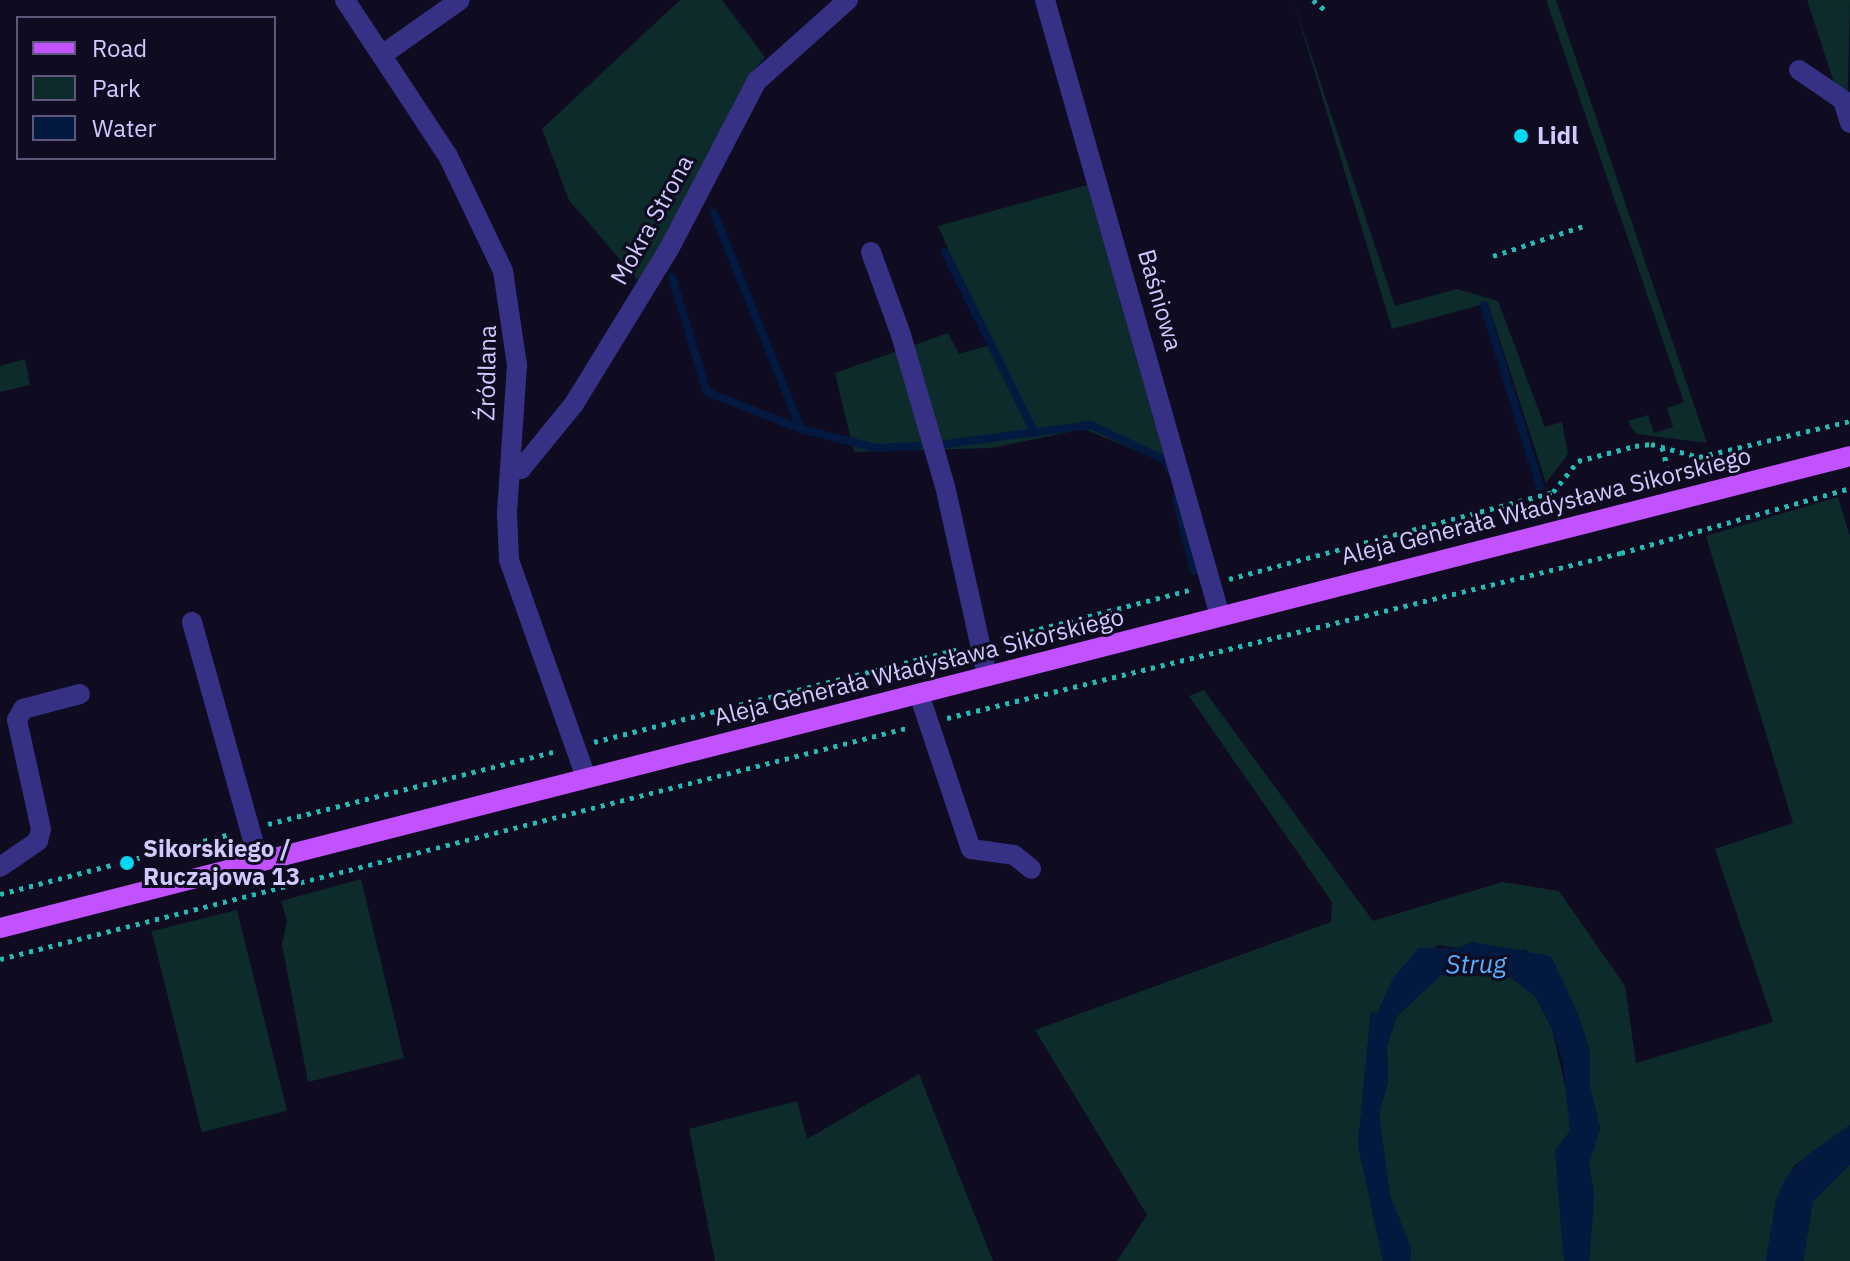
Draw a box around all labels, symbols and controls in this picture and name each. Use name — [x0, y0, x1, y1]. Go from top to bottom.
legend — [16, 16, 276, 160]
text: Road — [92, 32, 147, 64]
text: Park — [92, 72, 141, 104]
text: Water — [92, 112, 156, 144]
place label: Lidl — [1537, 122, 1578, 150]
marker: Lidl — [1512, 127, 1530, 145]
street label: Mokra Strona — [605, 150, 699, 290]
street label: Baśniowa — [1132, 246, 1188, 354]
street label: Źródlana — [472, 325, 502, 421]
street label: Aleja Generała Władysława Sikorskiego — [1338, 441, 1754, 571]
street label: Aleja Generała Władysława Sikorskiego — [711, 602, 1127, 732]
place label: Sikorskiego / Ruczajowa 13 — [143, 835, 300, 891]
marker: Sikorskiego / Ruczajowa 13 — [118, 854, 136, 872]
water label: Strug — [1445, 948, 1507, 980]

